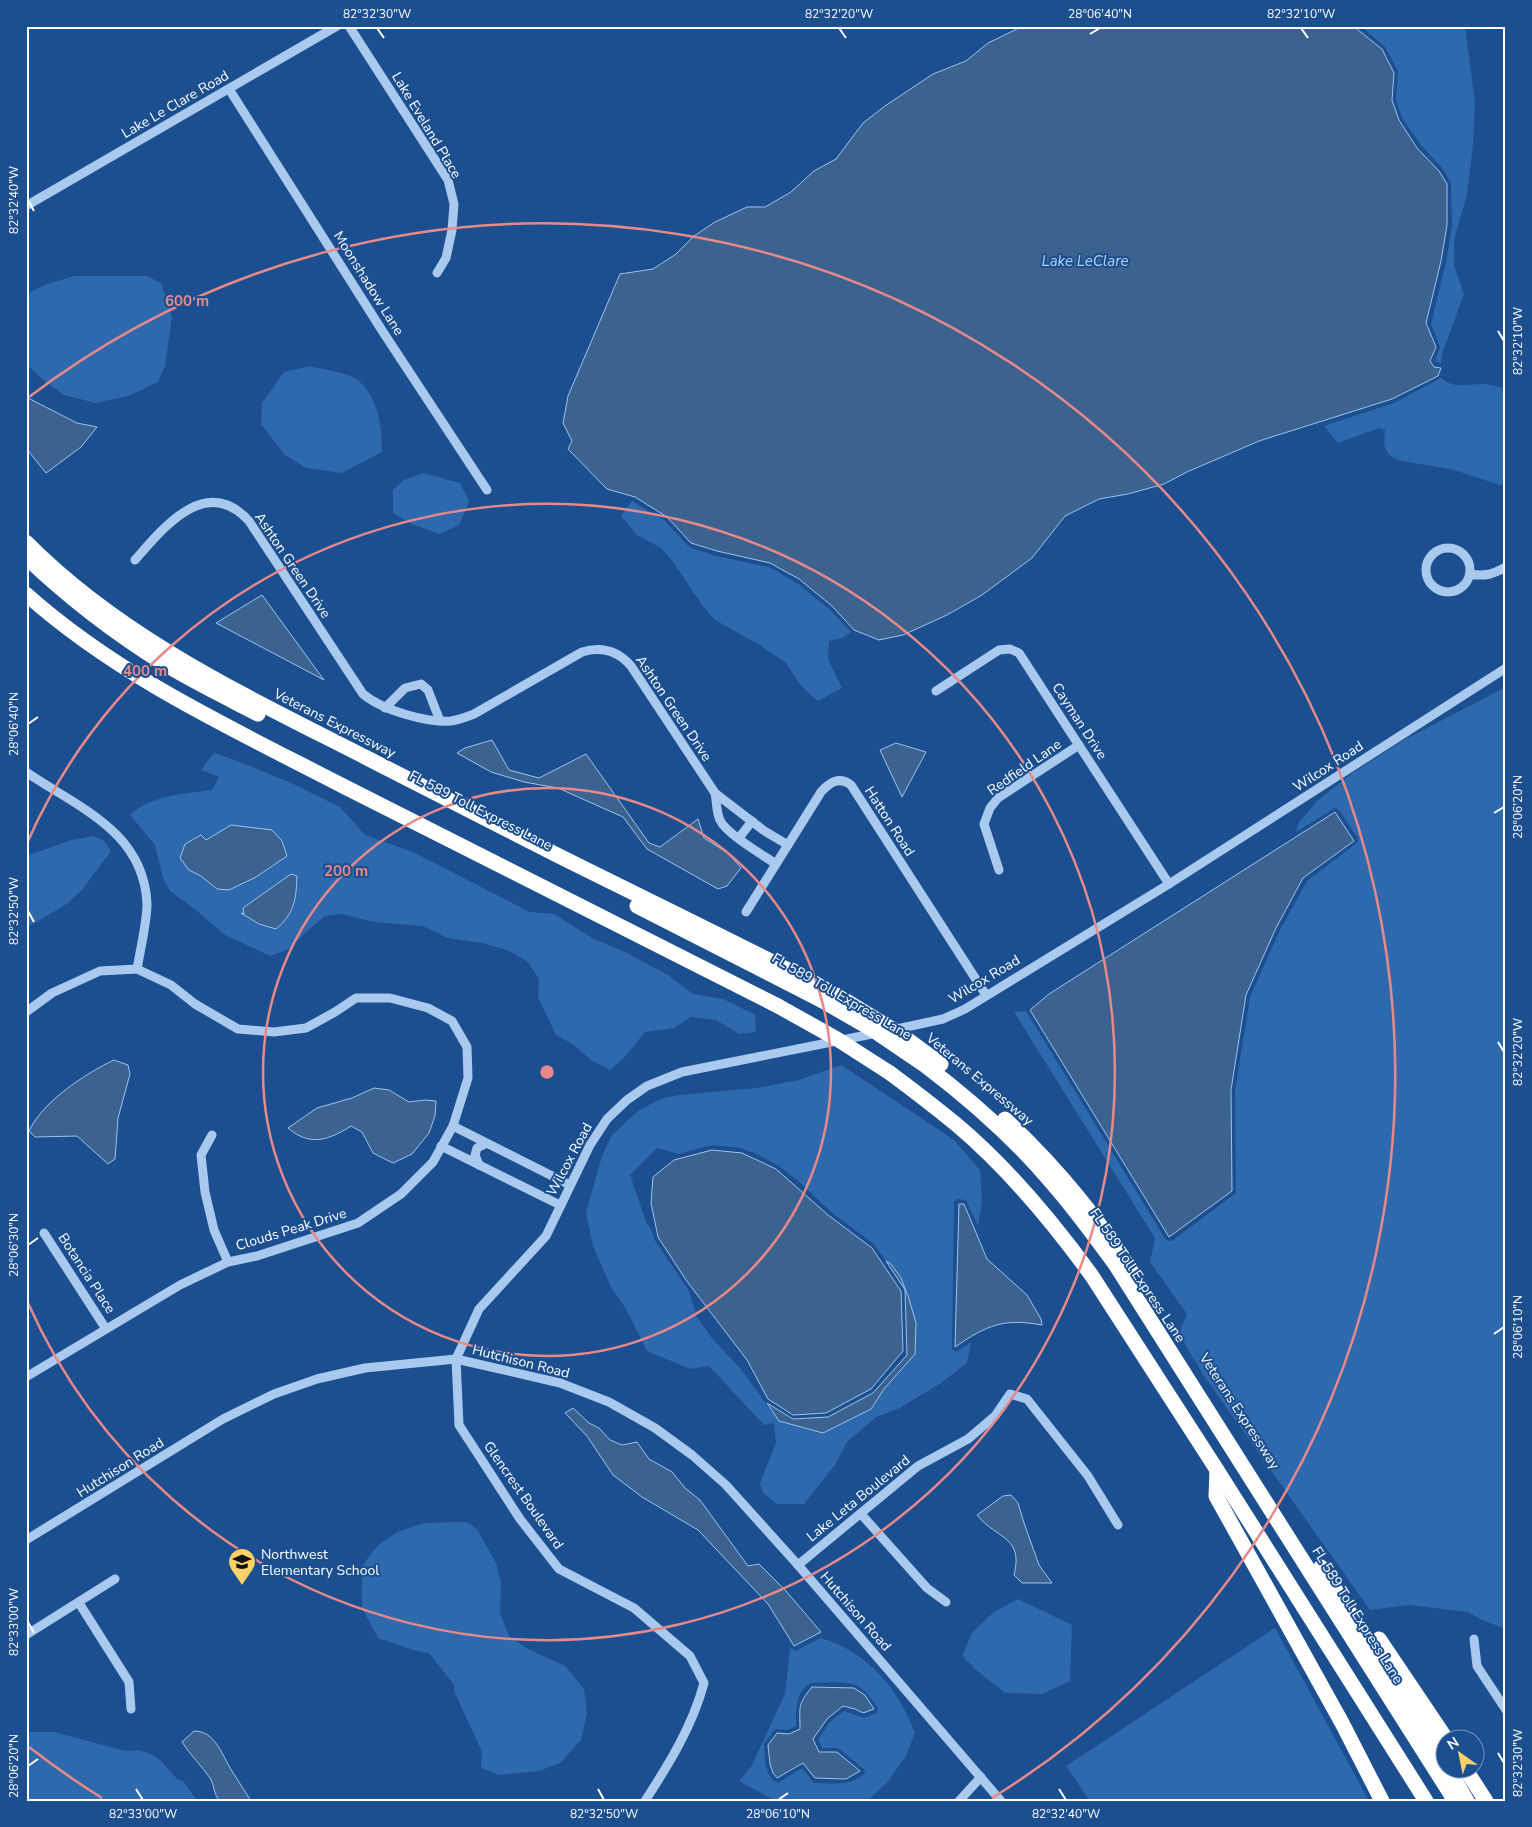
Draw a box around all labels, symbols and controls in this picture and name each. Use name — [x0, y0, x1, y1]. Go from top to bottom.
text: 82°32'30"W — [343, 6, 411, 22]
text: 82°32'20"W — [805, 6, 873, 22]
text: 28°06'40"N — [1068, 6, 1132, 22]
text: 82°32'10"W — [1267, 6, 1335, 22]
street label: Lake Le Clare Road — [118, 66, 232, 143]
street label: Lake Eveland Place — [387, 69, 466, 182]
text: 82°32'40"W — [6, 166, 22, 234]
street label: Moonshadow Lane — [329, 228, 408, 339]
water label: Lake LeClare — [1041, 251, 1129, 271]
text: 600 m — [165, 291, 209, 311]
text: 82°32'10"W — [1510, 307, 1526, 375]
street label: Ashton Green Drive — [250, 509, 335, 622]
street label: Ashton Green Drive — [631, 652, 716, 765]
text: 400 m — [123, 661, 167, 681]
street label: Cayman Drive — [1048, 679, 1111, 763]
street label: Veterans Expressway — [270, 684, 400, 763]
text: 28°06'40"N — [6, 692, 22, 756]
street label: Redfield Lane — [983, 735, 1065, 800]
street label: Wilcox Road — [1289, 737, 1367, 796]
street label: FL 589 Toll Express Lane — [406, 766, 556, 855]
text: 28°06'20"N — [1510, 775, 1526, 839]
street label: Hatton Road — [860, 783, 919, 860]
text: 200 m — [324, 861, 368, 881]
text: 82°32'50"W — [6, 877, 22, 945]
street label: FL 589 Toll Express Lane — [768, 949, 915, 1044]
street label: Wilcox Road — [945, 951, 1024, 1008]
text: 82°32'20"W — [1510, 1018, 1526, 1086]
street label: Veterans Expressway — [921, 1028, 1038, 1130]
centre of rings — [538, 1063, 556, 1081]
street label: Wilcox Road — [542, 1119, 597, 1199]
street label: Clouds Peak Drive — [233, 1204, 349, 1255]
street label: FL 589 Toll Express Lane — [1085, 1204, 1190, 1346]
text: 28°06'30"N — [6, 1213, 22, 1277]
street label: Botancia Place — [53, 1229, 120, 1317]
text: 28°06'10"N — [1510, 1295, 1526, 1359]
street label: Hutchison Road — [470, 1340, 572, 1383]
street label: Veterans Expressway — [1194, 1349, 1285, 1474]
street label: Hutchison Road — [73, 1433, 168, 1502]
street label: Glencrest Boulevard — [479, 1438, 568, 1553]
street label: Lake Leta Boulevard — [803, 1451, 914, 1546]
street label: FL 589 Toll Express Lane — [1308, 1543, 1408, 1687]
place label: Northwest Elementary School — [261, 1545, 380, 1580]
school or university icon: Northwest Elementary School — [227, 1547, 257, 1586]
street label: Hutchison Road — [816, 1567, 895, 1655]
text: 82°33'00"W — [6, 1588, 22, 1656]
text: 82°32'30"W — [1510, 1729, 1526, 1797]
north arrow — [1434, 1730, 1484, 1780]
text: N — [1444, 1733, 1463, 1754]
text: 28°06'20"N — [6, 1734, 22, 1798]
text: 82°33'00"W — [109, 1806, 177, 1822]
text: 82°32'50"W — [570, 1806, 638, 1822]
text: 28°06'10"N — [746, 1806, 810, 1822]
text: 82°32'40"W — [1032, 1806, 1100, 1822]

